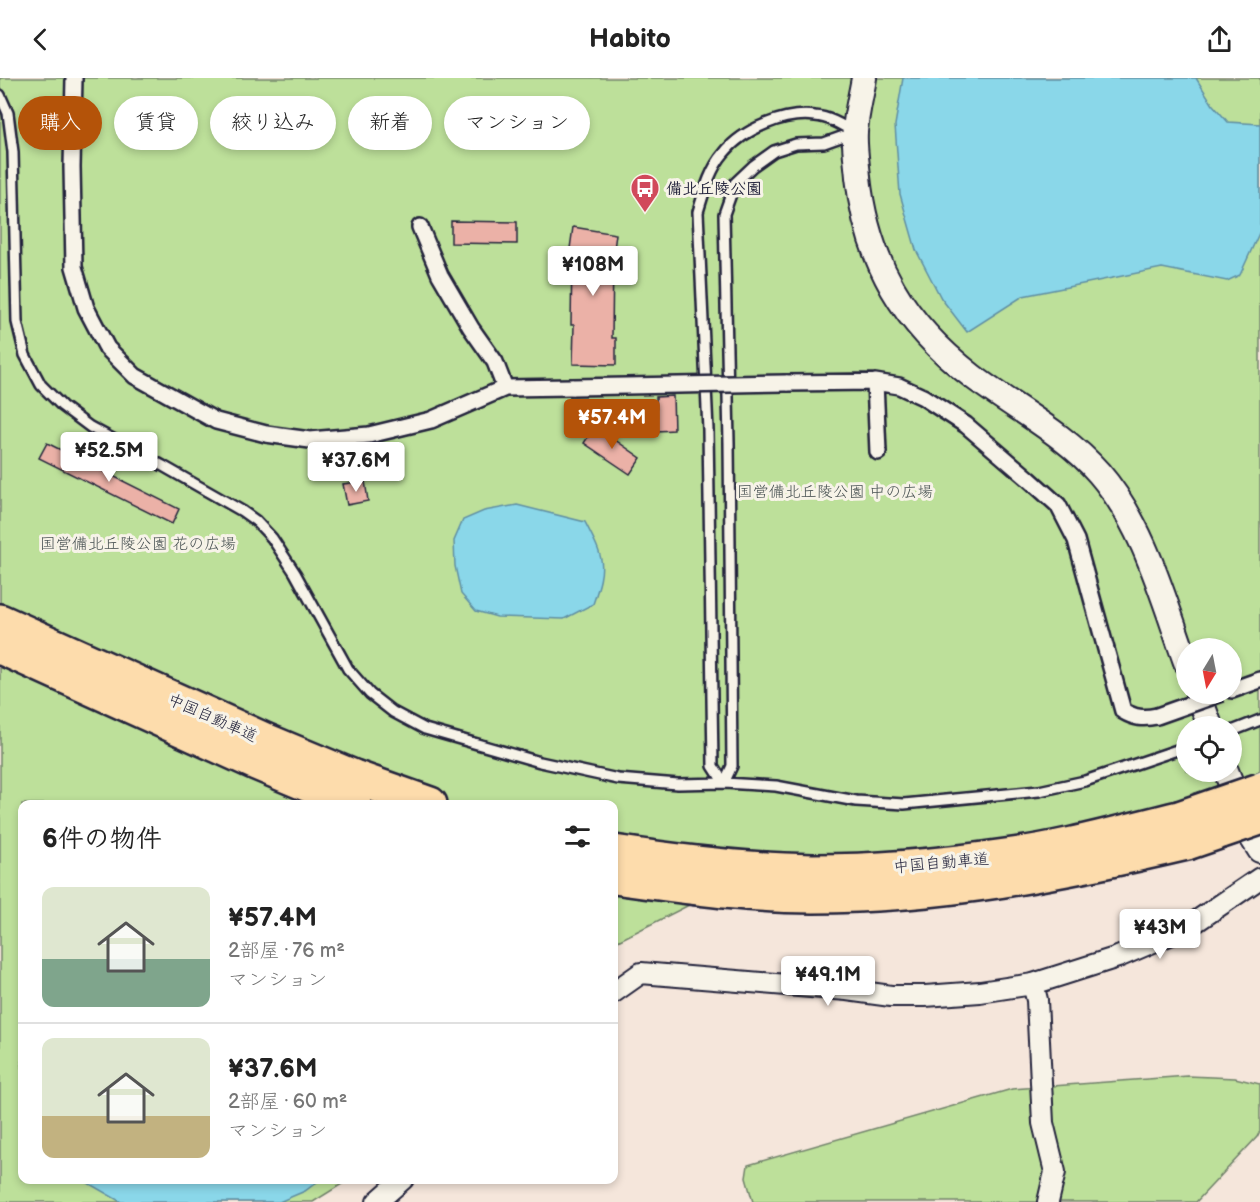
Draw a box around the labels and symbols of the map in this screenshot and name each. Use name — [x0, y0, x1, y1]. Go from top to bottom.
bus stop icon: 備北丘陵公園 — [629, 172, 661, 214]
place label: 備北丘陵公園 — [666, 180, 762, 199]
pin: ¥108M — [551, 246, 635, 297]
pin: ¥57.4M — [563, 399, 661, 450]
pin: ¥52.5M — [60, 432, 158, 483]
pin: ¥37.6M — [307, 442, 405, 493]
park label: 国営備北丘陵公園 中の広場 — [737, 483, 933, 502]
park label: 国営備北丘陵公園 花の広場 — [40, 535, 236, 554]
north arrow — [1176, 638, 1242, 704]
street label: 中国自動車道 — [165, 690, 260, 747]
street label: 中国自動車道 — [892, 850, 990, 877]
pin: ¥43M — [1124, 909, 1196, 960]
pin: ¥49.1M — [779, 956, 877, 1007]

